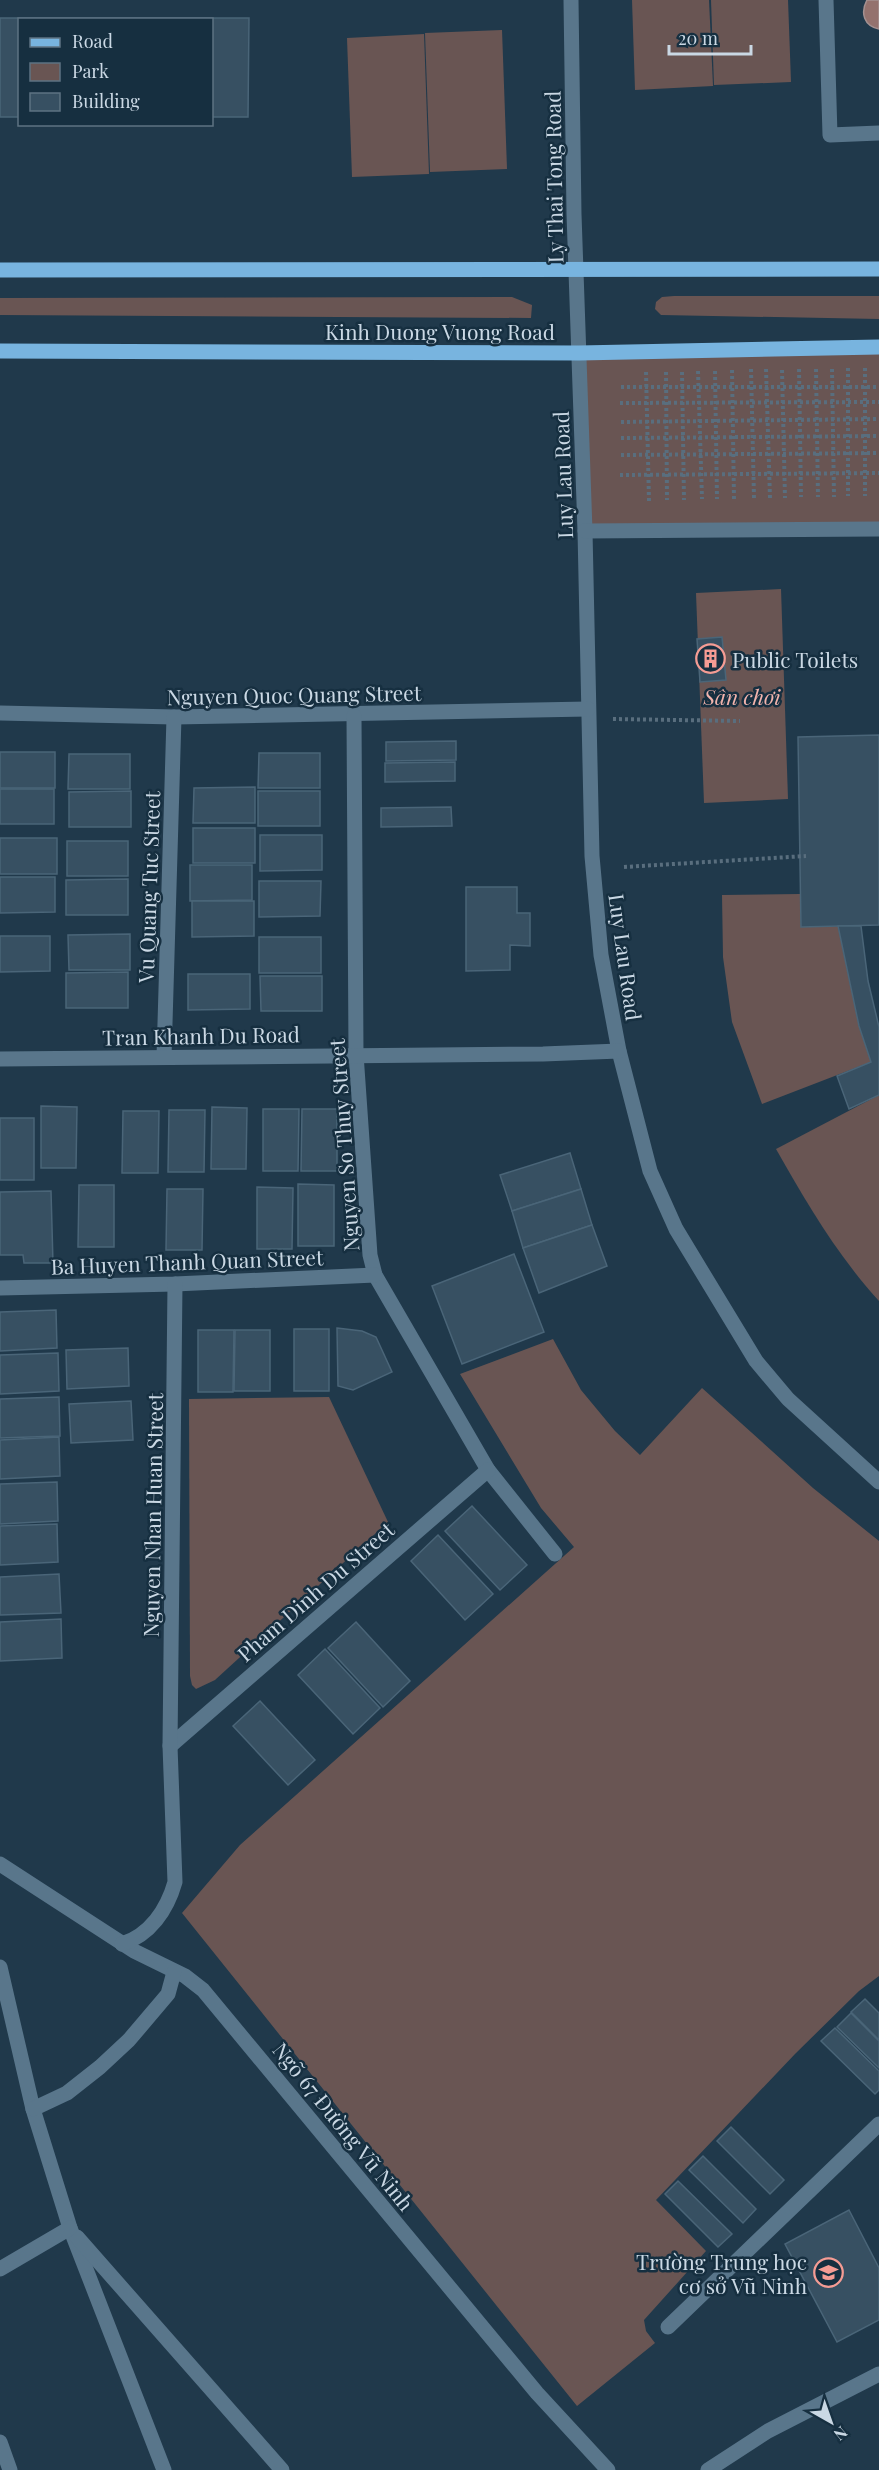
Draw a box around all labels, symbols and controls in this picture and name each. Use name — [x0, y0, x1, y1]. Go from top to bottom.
legend — [18, 18, 213, 126]
scale bar — [669, 18, 752, 56]
text: 20 m — [678, 26, 718, 50]
text: Road — [72, 29, 113, 53]
text: Park — [72, 59, 109, 83]
text: Building — [72, 89, 140, 113]
street label: Ly Thai Tong Road — [537, 91, 569, 263]
street label: Kinh Duong Vuong Road — [325, 317, 555, 345]
street label: Luy Lau Road — [546, 411, 578, 539]
building icon: Public Toilets — [695, 643, 727, 675]
place label: Public Toilets — [732, 645, 858, 673]
street label: Nguyen Quoc Quang Street — [167, 678, 422, 710]
park label: Sân chơi — [702, 682, 781, 710]
street label: Vu Quang Tuc Street — [131, 790, 165, 985]
street label: Luy Lau Road — [603, 892, 649, 1022]
street label: Tran Khanh Du Road — [102, 1019, 300, 1051]
street label: Nguyen So Thuy Street — [322, 1037, 364, 1252]
street label: Ba Huyen Thanh Quan Street — [50, 1242, 324, 1280]
street label: Nguyen Nhan Huan Street — [136, 1392, 168, 1637]
street label: Pham Dinh Du Street — [231, 1515, 400, 1667]
street label: Ngõ 67 Đường Vũ Ninh — [267, 2036, 421, 2217]
place label: Trường Trung học cơ sở Vũ Ninh — [636, 2247, 808, 2299]
school or university icon: Trường Trung học cơ sở Vũ Ninh — [812, 2257, 844, 2289]
north arrow — [801, 2392, 861, 2452]
text: N — [829, 2422, 852, 2446]

